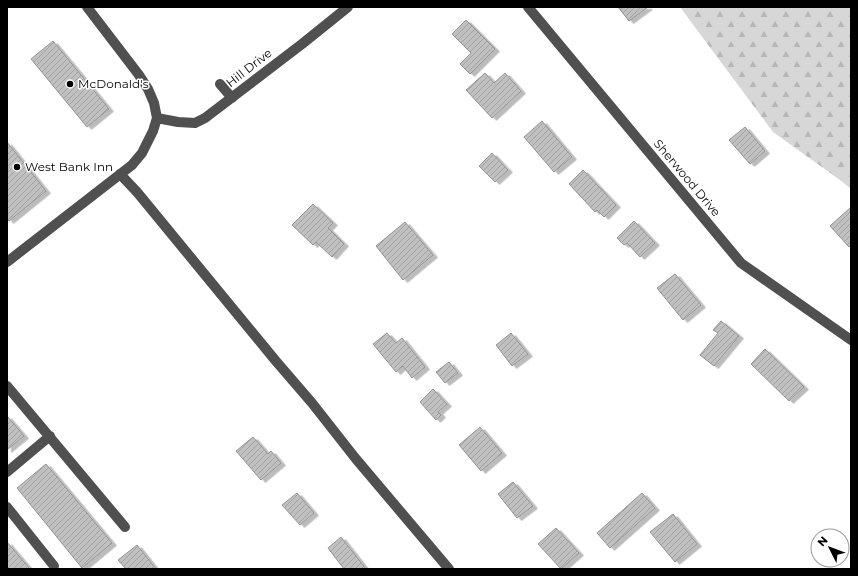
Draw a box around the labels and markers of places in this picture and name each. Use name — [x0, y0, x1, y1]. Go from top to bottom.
place label: McDonald's — [78, 76, 149, 91]
marker: McDonald's — [65, 79, 75, 89]
place label: West Bank Inn — [25, 159, 113, 174]
marker: West Bank Inn — [12, 162, 22, 172]

